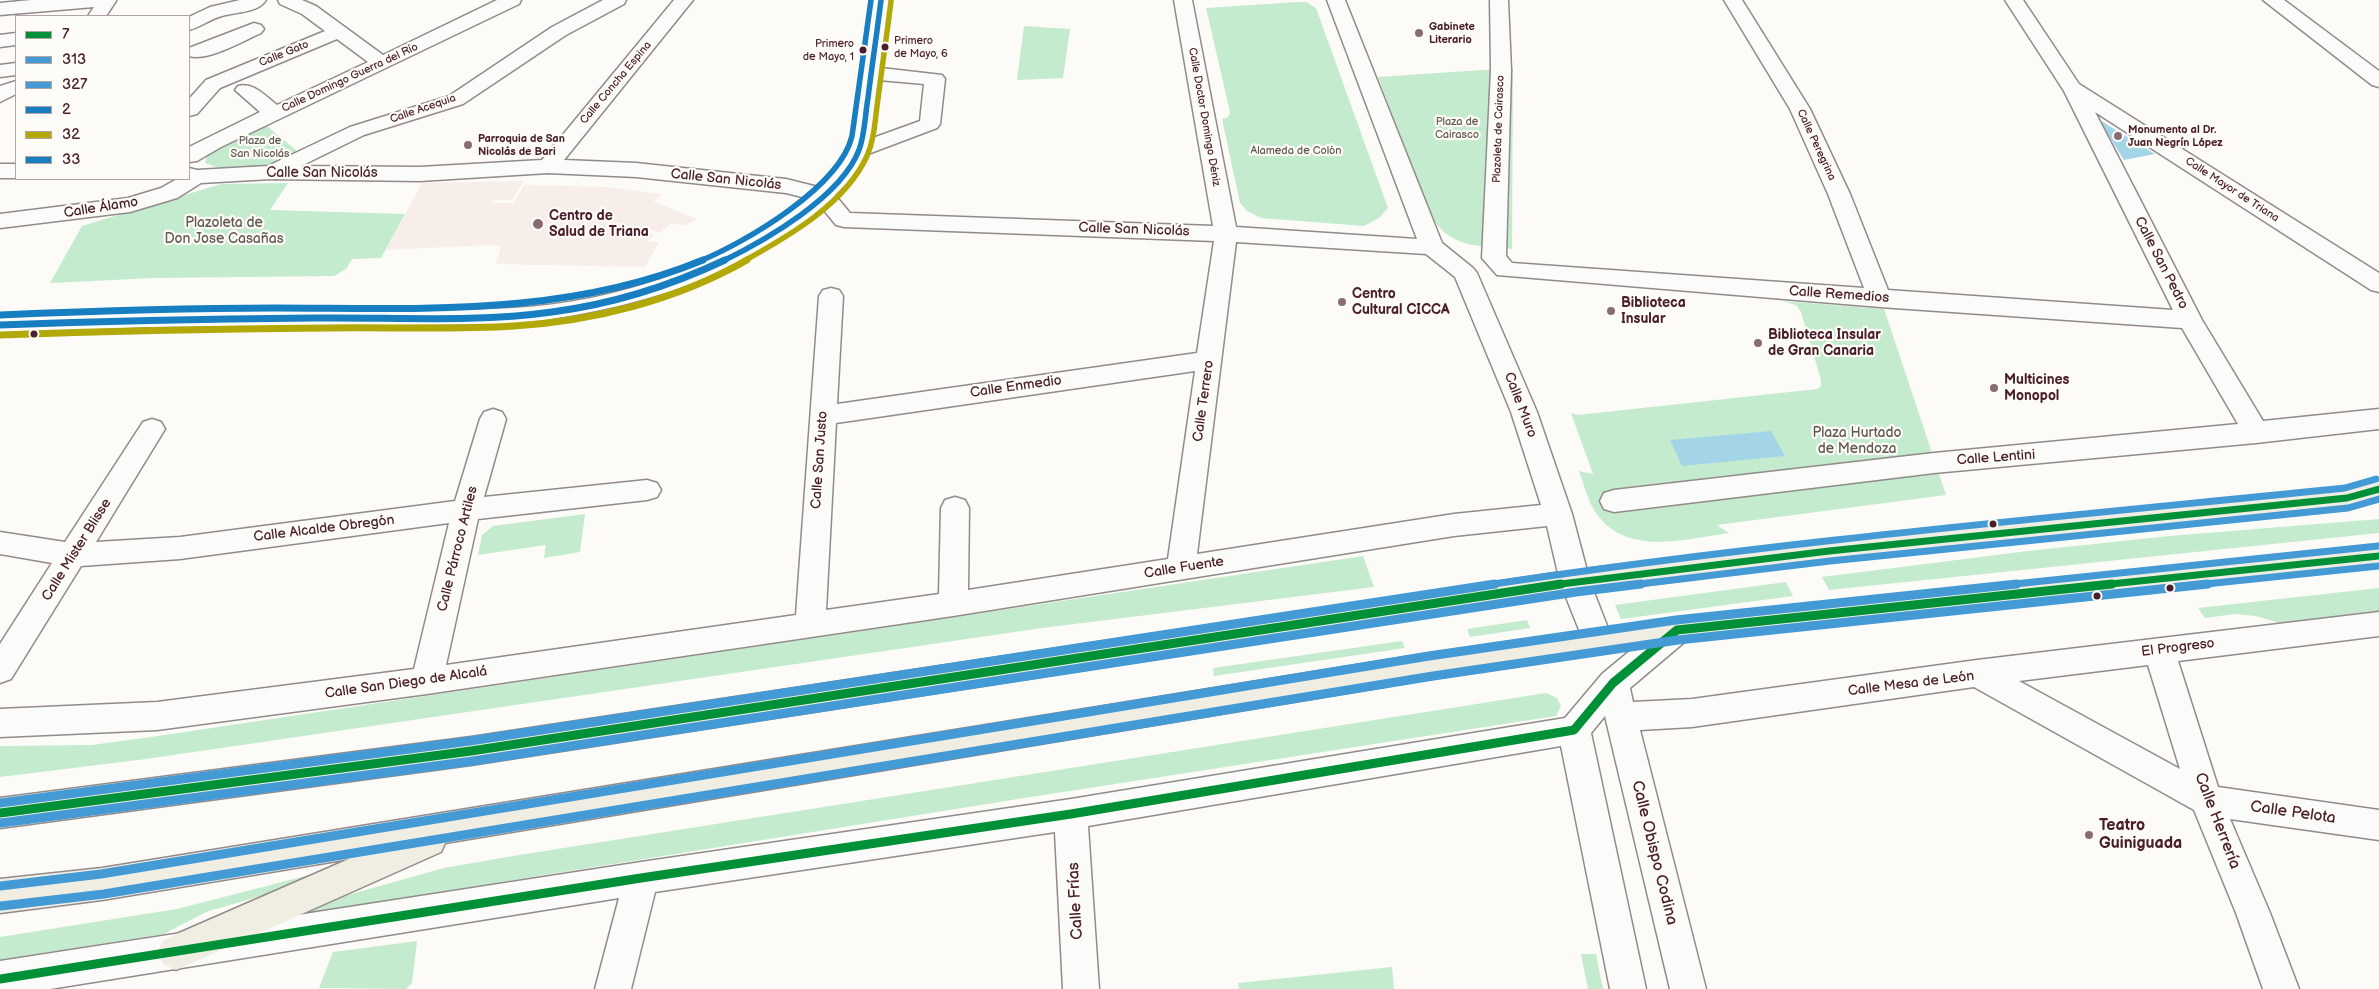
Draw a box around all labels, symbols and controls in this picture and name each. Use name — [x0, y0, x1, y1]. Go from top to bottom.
legend — [15, 15, 190, 180]
place label: Gabinete Literario — [1429, 20, 1475, 46]
text: 7 — [62, 25, 69, 44]
marker: Gabinete Literario — [1413, 27, 1425, 39]
place label: Primero de Mayo, 6 — [894, 34, 948, 60]
place label: Primero de Mayo, 1 — [803, 37, 854, 63]
street label: Calle Gato — [257, 38, 311, 70]
street label: Calle Concha Espina — [578, 39, 654, 127]
street label: Calle Domingo Guerra del Río — [280, 41, 420, 115]
marker: Primero de Mayo, 6 — [880, 42, 890, 52]
marker: Primero de Mayo, 1 — [858, 45, 868, 55]
street label: Calle Doctor Domingo Déniz — [1185, 47, 1223, 187]
text: 313 — [62, 50, 86, 69]
text: 327 — [62, 75, 87, 94]
street label: Plazoleta de Cairasco — [1491, 75, 1507, 183]
street label: Calle Acequia — [388, 92, 458, 126]
text: 2 — [62, 100, 71, 119]
street label: Calle Peregrina — [1794, 107, 1838, 183]
park label: Plaza de Cairasco — [1435, 115, 1479, 141]
place label: Monumento al Dr. Juan Negrín López — [2128, 123, 2223, 149]
text: 32 — [62, 125, 80, 144]
marker: Monumento al Dr. Juan Negrín López — [2112, 130, 2124, 142]
place label: Parroquia de San Nicolás de Bari — [478, 132, 565, 158]
park label: Plaza de San Nicolás — [230, 134, 290, 160]
marker: Parroquia de San Nicolás de Bari — [462, 139, 474, 151]
park label: Alameda de Colón — [1250, 144, 1342, 158]
text: 33 — [62, 150, 80, 169]
street label: Calle Mayor de Triana — [2183, 155, 2281, 225]
street label: Calle San Nicolás — [266, 165, 378, 181]
street label: Calle San Nicolás — [670, 166, 782, 194]
street label: Calle Álamo — [63, 194, 139, 222]
place label: Centro de Salud de Triana — [549, 208, 649, 240]
street label: Calle San Pedro — [2130, 214, 2192, 312]
park label: Plazoleta de Don Jose Casañas — [164, 215, 284, 248]
marker: Centro de Salud de Triana — [531, 217, 545, 231]
street label: Calle San Nicolás — [1078, 220, 1190, 240]
street label: Calle Remedios — [1788, 283, 1890, 307]
place label: Centro Cultural CICCA — [1352, 286, 1450, 318]
place label: Biblioteca Insular — [1621, 295, 1686, 328]
marker: Centro Cultural CICCA — [1336, 296, 1348, 308]
marker: Biblioteca Insular — [1605, 305, 1617, 317]
place label: Biblioteca Insular de Gran Canaria — [1768, 327, 1881, 360]
unlabelled marker — [29, 329, 39, 339]
marker: Biblioteca Insular de Gran Canaria — [1752, 337, 1764, 349]
street label: Calle Terrero — [1190, 359, 1218, 443]
street label: Calle Muro — [1500, 370, 1540, 440]
street label: Calle Enmedio — [969, 372, 1063, 402]
place label: Multicines Monopol — [2004, 372, 2069, 404]
marker: Multicines Monopol — [1988, 382, 2000, 394]
street label: Calle San Justo — [808, 411, 832, 509]
park label: Plaza Hurtado de Mendoza — [1813, 425, 1901, 458]
street label: Calle Lentini — [1956, 447, 2036, 469]
street label: Calle Párroco Artiles — [434, 484, 482, 614]
street label: Calle Mister Blisse — [39, 496, 115, 604]
street label: Calle Alcalde Obregón — [253, 512, 395, 546]
unlabelled marker — [1988, 519, 1998, 529]
street label: Calle Fuente — [1143, 553, 1225, 583]
unlabelled marker — [2165, 583, 2175, 593]
unlabelled marker — [2092, 591, 2102, 601]
street label: El Progreso — [2140, 635, 2216, 661]
street label: Calle San Diego de Alcalá — [324, 663, 488, 703]
street label: Calle Mesa de León — [1847, 668, 1975, 700]
street label: Calle Herrería — [2190, 770, 2244, 872]
street label: Calle Obispo Codina — [1627, 779, 1681, 927]
street label: Calle Pelota — [2249, 798, 2337, 828]
place label: Teatro Guiniguada — [2099, 816, 2182, 854]
marker: Teatro Guiniguada — [2083, 829, 2095, 841]
street label: Calle Frías — [1064, 862, 1088, 940]

